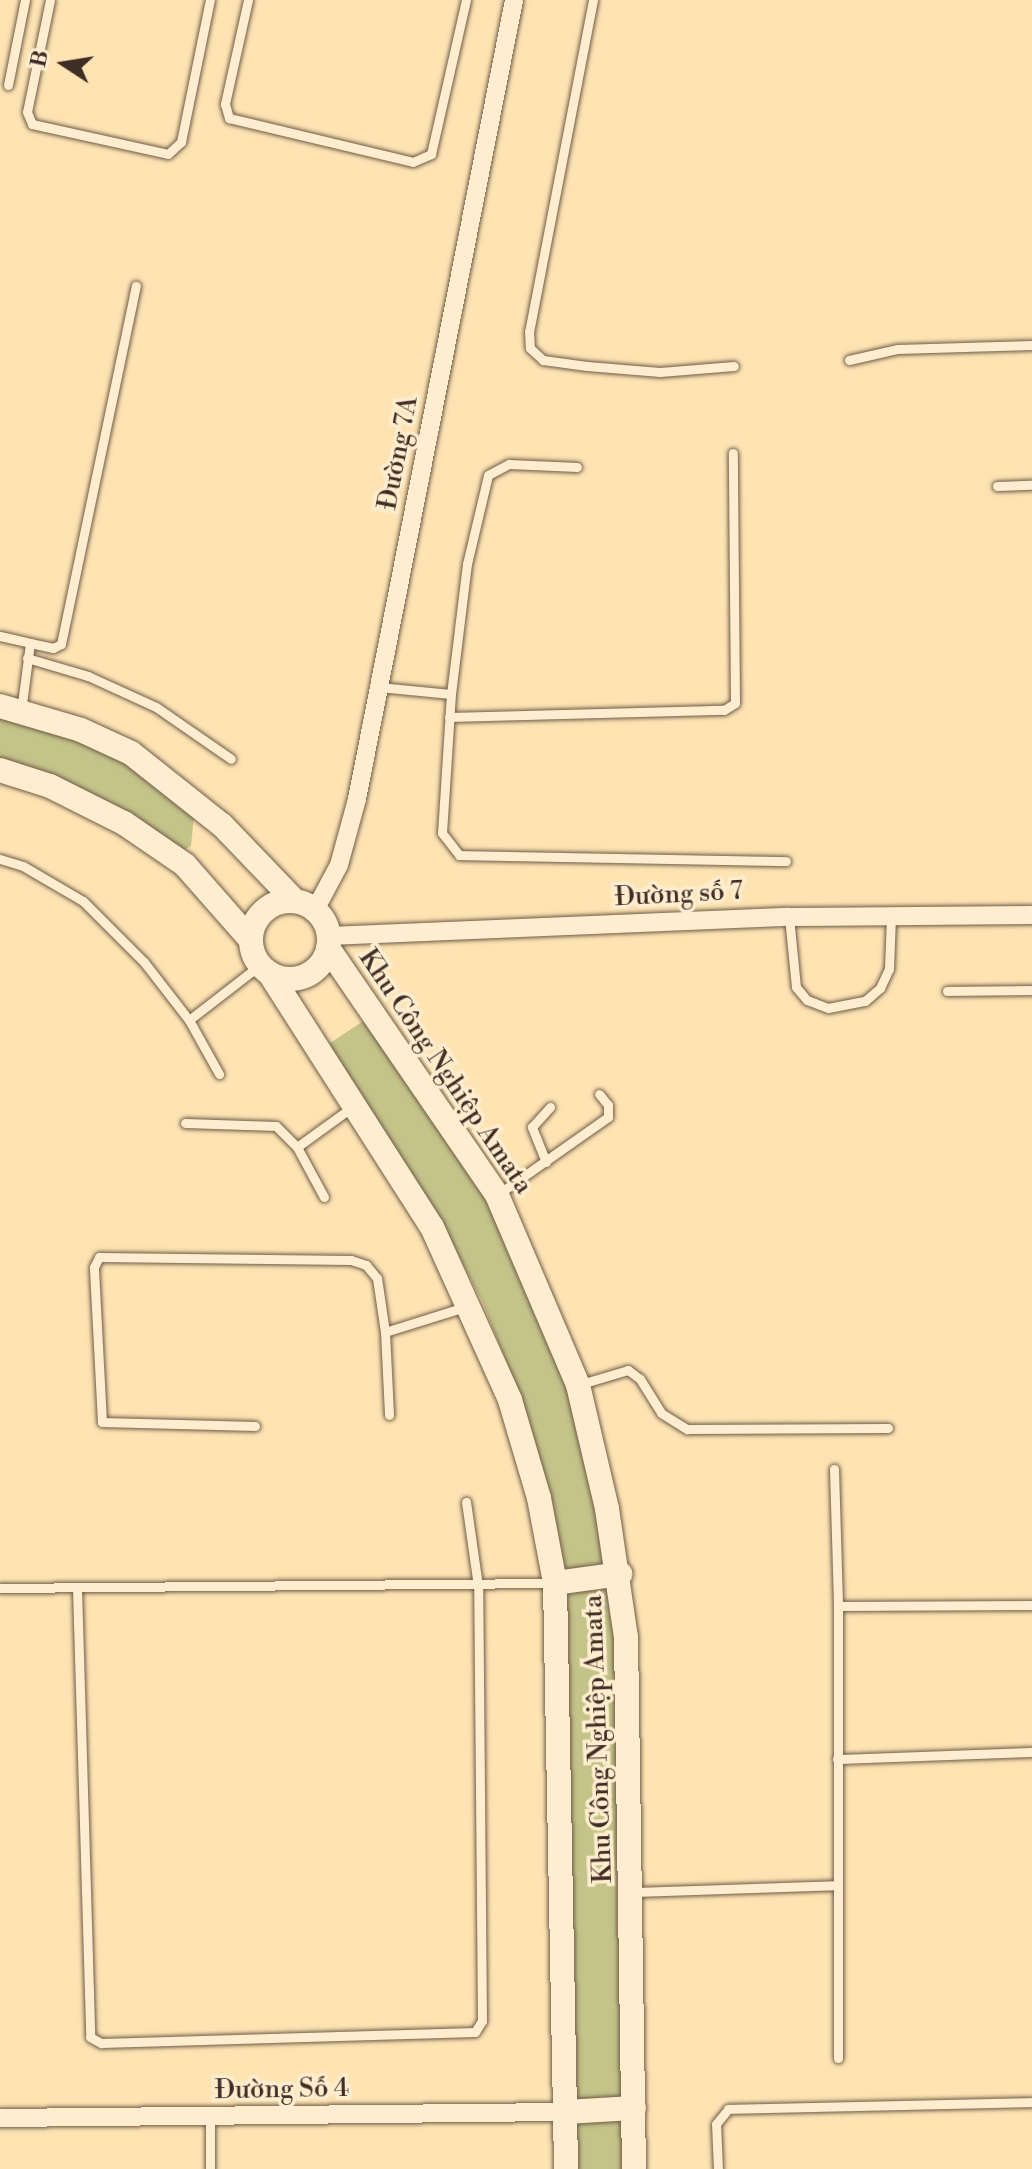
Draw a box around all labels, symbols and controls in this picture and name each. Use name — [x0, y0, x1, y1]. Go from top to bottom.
north arrow — [24, 24, 104, 104]
text: B — [25, 48, 55, 70]
street label: Đường 7A — [373, 394, 425, 512]
street label: Đường số 7 — [614, 876, 744, 914]
street label: Khu Công Nghiệp Amata — [351, 944, 539, 1200]
street label: Khu Công Nghiệp Amata — [578, 1594, 620, 1884]
street label: Đường Số 4 — [215, 2073, 349, 2107]

